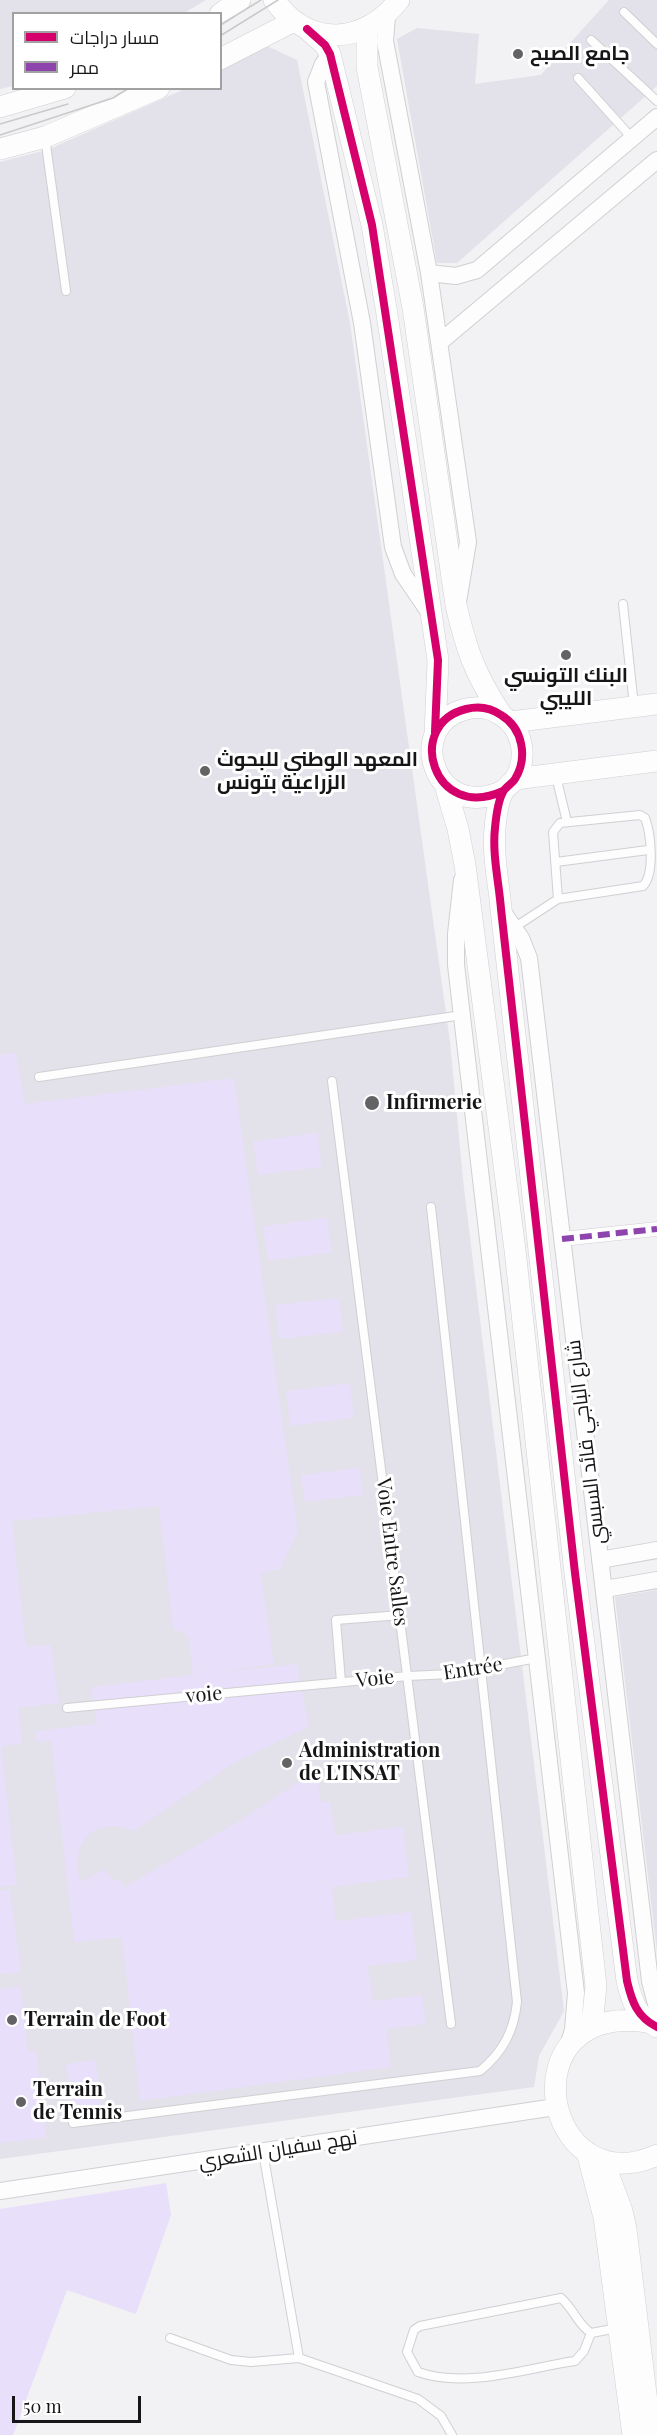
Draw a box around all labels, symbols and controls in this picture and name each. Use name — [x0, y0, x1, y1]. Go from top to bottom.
legend — [12, 12, 222, 90]
text: مسار دراجات — [70, 25, 159, 49]
place label: جامع الصبح — [530, 42, 630, 66]
marker: جامع الصبح — [511, 47, 525, 61]
text: ممر — [70, 55, 99, 79]
marker: البنك التونسي الليبي — [559, 648, 573, 662]
place label: البنك التونسي الليبي — [504, 664, 628, 711]
place label: المعهد الوطني للبحوث الزراعية بتونس — [217, 748, 418, 795]
marker: المعهد الوطني للبحوث الزراعية بتونس — [198, 764, 212, 778]
place label: Infirmerie — [386, 1091, 482, 1115]
marker: Infirmerie — [363, 1094, 381, 1112]
street label: شارع الباجي قائد السبسي — [562, 1338, 610, 1546]
street label: Voie Entre Salles — [371, 1477, 413, 1627]
street label: Entrée — [442, 1652, 504, 1686]
street label: Voie — [355, 1665, 395, 1693]
street label: voie — [185, 1681, 223, 1709]
place label: Administration de L'INSAT — [299, 1739, 440, 1786]
marker: Administration de L'INSAT — [280, 1756, 294, 1770]
place label: Terrain de Foot — [24, 2008, 166, 2032]
marker: Terrain de Foot — [5, 2013, 19, 2027]
place label: Terrain de Tennis — [33, 2078, 122, 2125]
marker: Terrain de Tennis — [14, 2095, 28, 2109]
street label: نهج سفيان الشعري — [197, 2126, 359, 2174]
scale bar — [15, 2384, 144, 2422]
text: 50 m — [23, 2394, 62, 2418]

